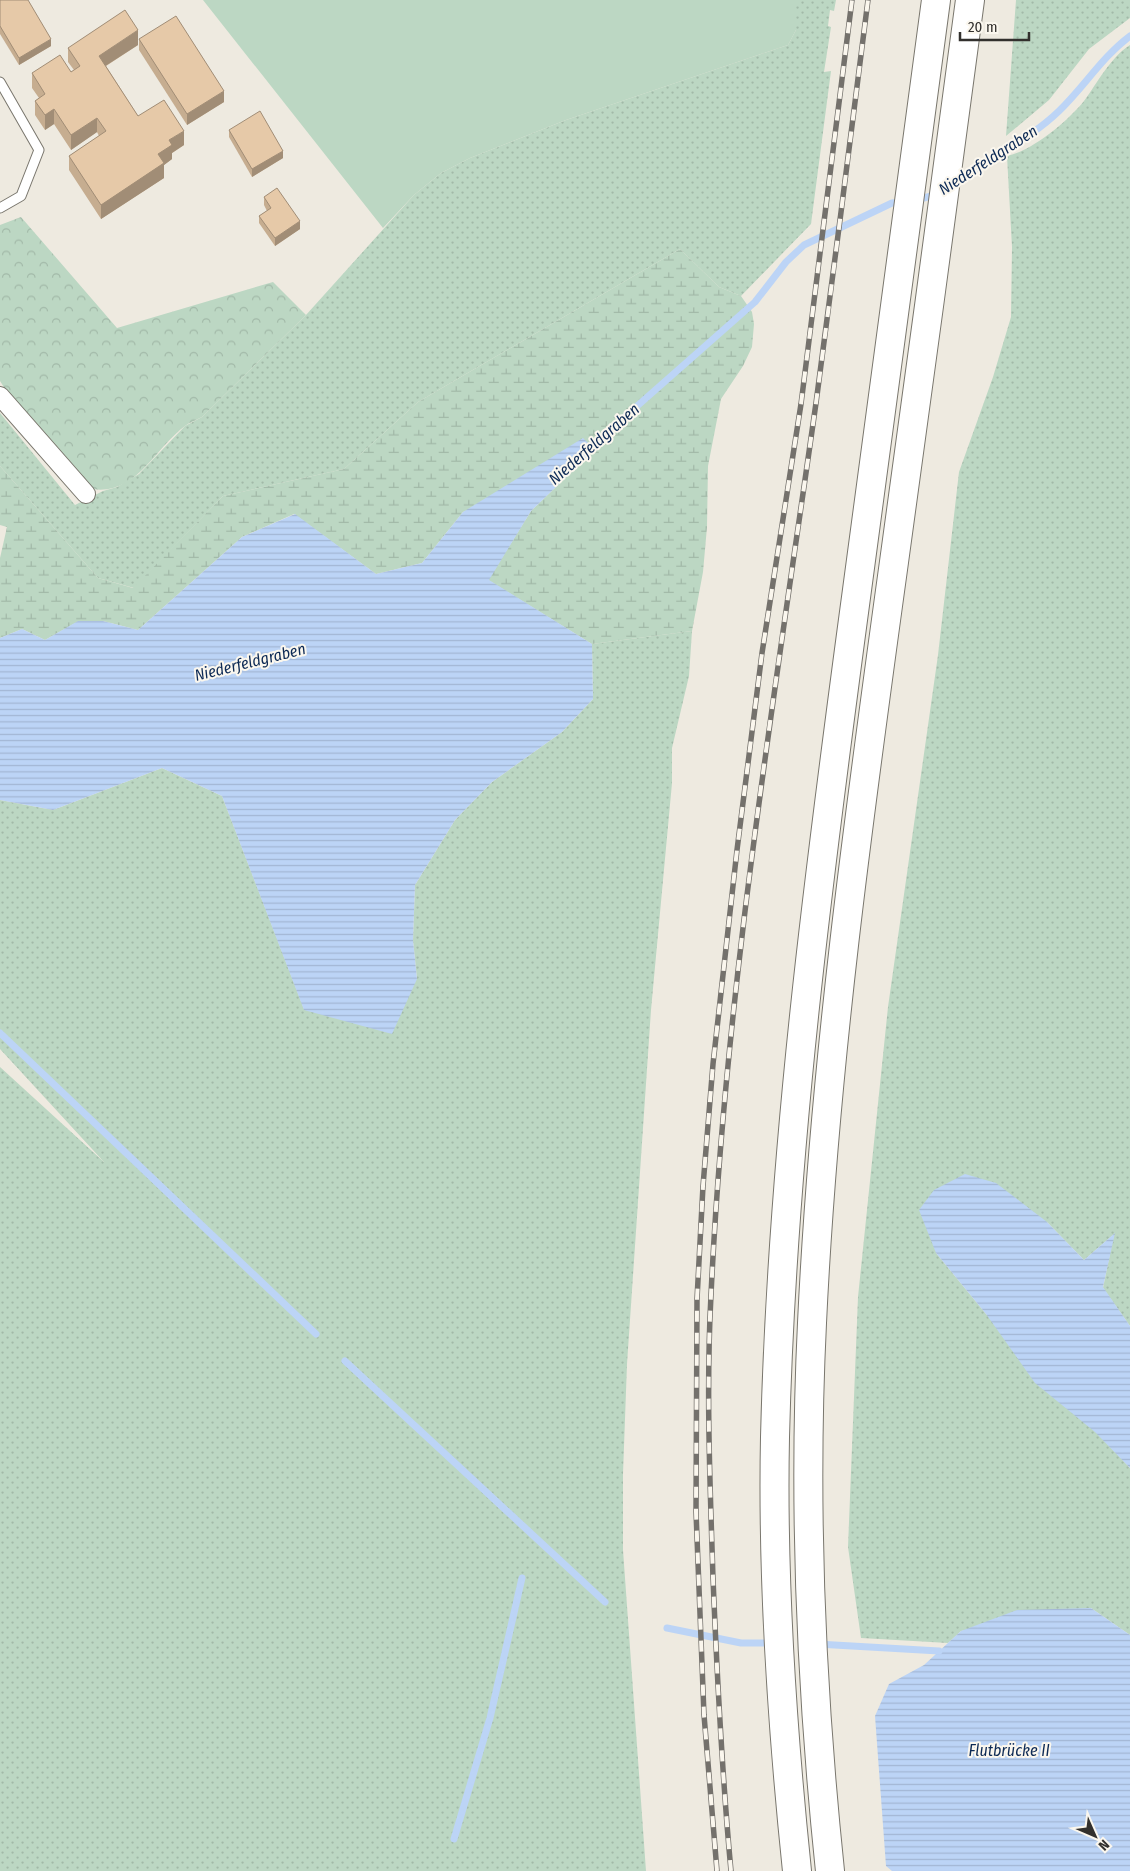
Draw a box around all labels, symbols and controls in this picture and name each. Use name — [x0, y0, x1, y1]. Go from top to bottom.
scale bar — [960, 10, 1029, 42]
text: 20 m — [968, 18, 998, 36]
water label: Niederfeldgraben — [935, 121, 1041, 199]
water label: Niederfeldgraben — [545, 400, 643, 488]
water label: Niederfeldgraben — [192, 639, 308, 685]
water label: Flutbrücke II — [968, 1741, 1050, 1760]
north arrow — [1070, 1811, 1120, 1861]
text: N — [1095, 1836, 1113, 1854]

